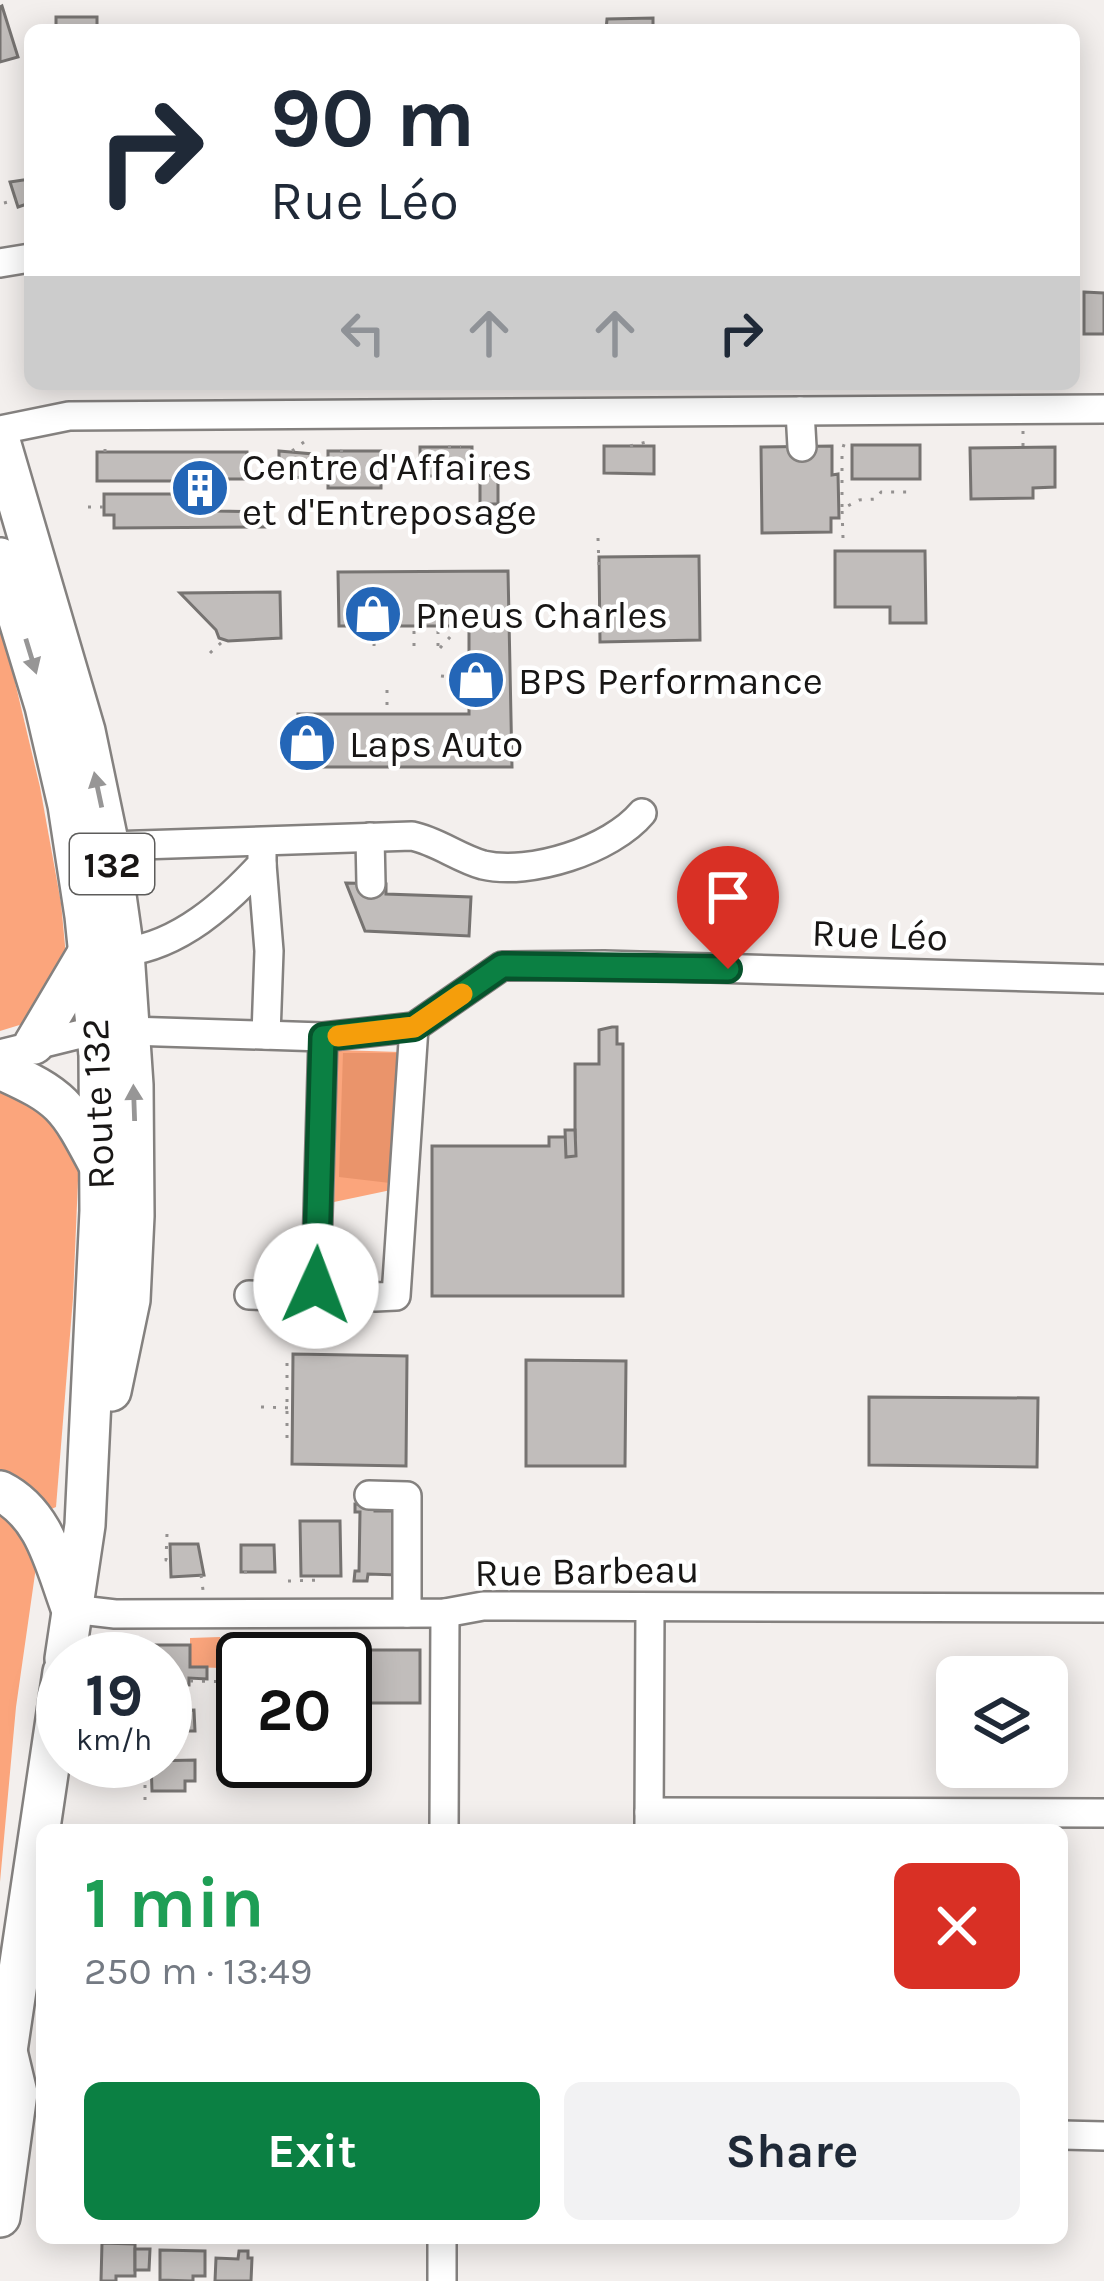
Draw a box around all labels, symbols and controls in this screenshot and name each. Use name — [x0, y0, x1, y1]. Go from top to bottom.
text: 90 m — [270, 69, 475, 167]
icon: right — [72, 72, 228, 228]
text: Rue Léo — [270, 169, 459, 233]
icon: left — [330, 300, 396, 366]
icon: ahead — [456, 300, 522, 366]
icon: ahead — [582, 300, 648, 366]
icon: right — [708, 300, 774, 366]
place label: Centre d'Affaires et d'Entreposage — [242, 444, 537, 535]
building icon: Centre d'Affaires et d'Entreposage — [169, 457, 231, 519]
shop icon: Pneus Charles — [342, 583, 404, 645]
place label: Pneus Charles — [415, 592, 668, 638]
one-way arrow — [23, 638, 41, 675]
shop icon: BPS Performance — [445, 649, 507, 711]
place label: BPS Performance — [518, 658, 823, 704]
shop icon: Laps Auto — [276, 712, 338, 774]
place label: Laps Auto — [349, 721, 523, 767]
one-way arrow — [88, 771, 107, 809]
road number: 132 — [70, 834, 154, 894]
pin — [677, 846, 779, 969]
icon: arrive — [695, 864, 761, 930]
street label: Rue Léo — [811, 910, 949, 960]
street label: Route 132 — [72, 1018, 124, 1190]
one-way arrow — [124, 1083, 143, 1121]
position arrow — [253, 1223, 379, 1349]
street label: Rue Barbeau — [474, 1546, 700, 1596]
speed limit sign: 20 — [216, 1632, 372, 1788]
map controls — [936, 1656, 1068, 1788]
button: layers — [936, 1656, 1068, 1788]
text: 19 — [85, 1660, 143, 1730]
text: km/h — [76, 1722, 152, 1758]
text: 1 min — [84, 1861, 265, 1945]
button: close — [894, 1863, 1020, 1989]
text: 250 m · 13:49 — [84, 1948, 312, 1994]
button: Exit — [84, 2082, 540, 2220]
button: Share — [564, 2082, 1020, 2220]

